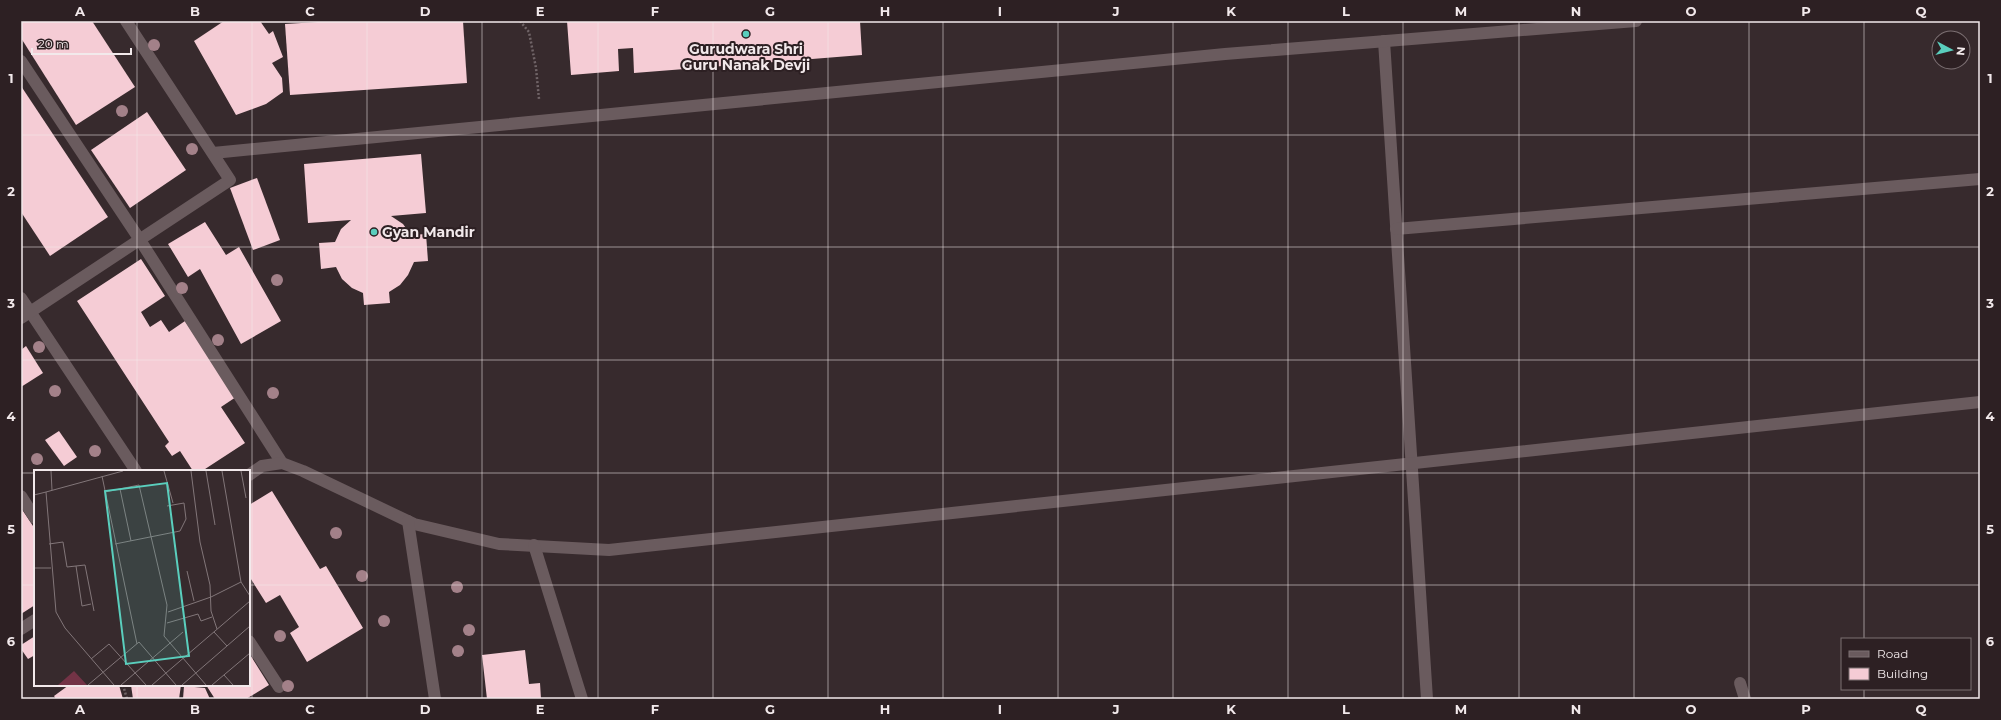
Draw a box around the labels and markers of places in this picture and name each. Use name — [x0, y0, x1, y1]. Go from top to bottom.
marker: Gurudwara Shri Guru Nanak Devji — [741, 29, 751, 39]
place label: Gurudwara Shri Guru Nanak Devji — [682, 40, 810, 74]
place label: Gyan Mandir — [382, 223, 475, 241]
marker: Gyan Mandir — [369, 227, 379, 237]

